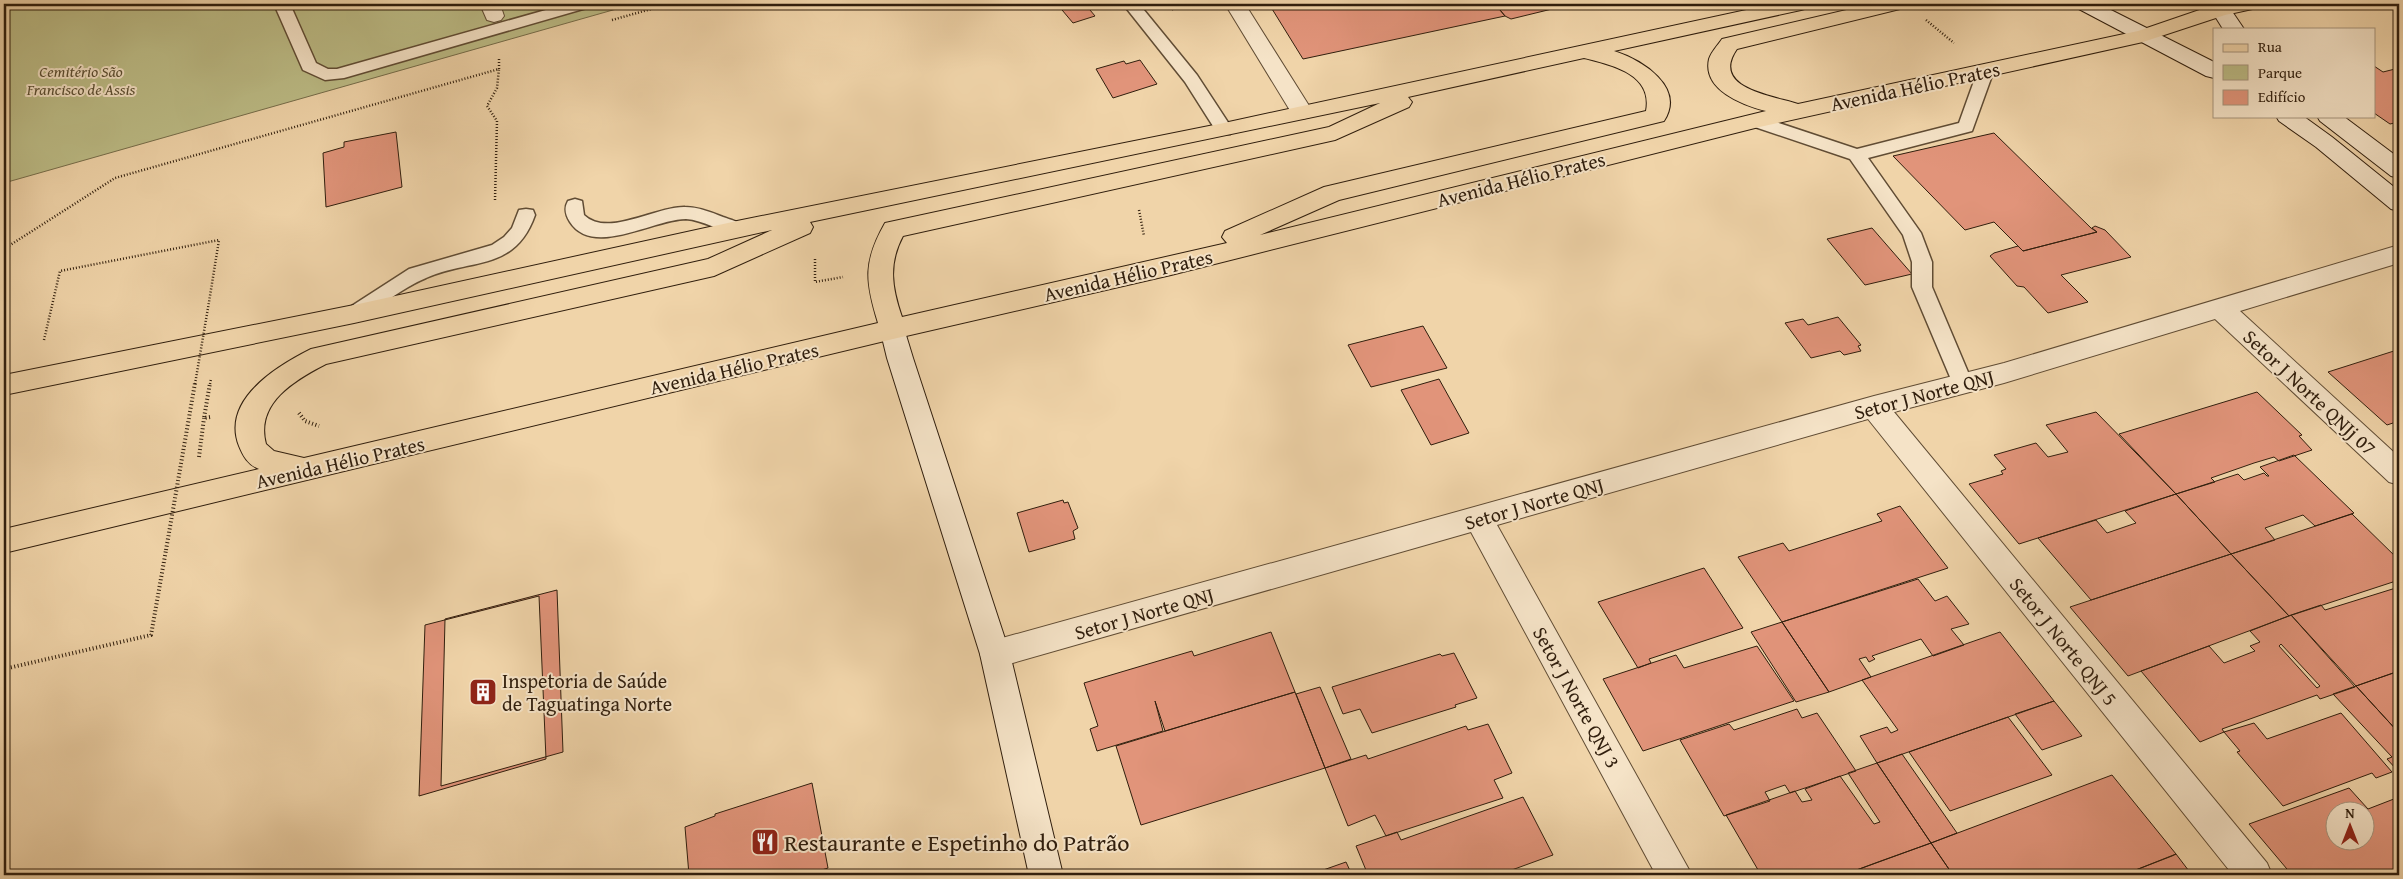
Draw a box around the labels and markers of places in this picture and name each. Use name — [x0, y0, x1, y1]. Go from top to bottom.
place label: Inspetoria de Saúde de Taguatinga Norte — [502, 666, 672, 718]
building icon: Inspetoria de Saúde de Taguatinga Norte — [468, 677, 498, 707]
place label: Restaurante e Espetinho do Patrão — [784, 825, 1130, 860]
restaurant icon: Restaurante e Espetinho do Patrão — [750, 827, 780, 857]

